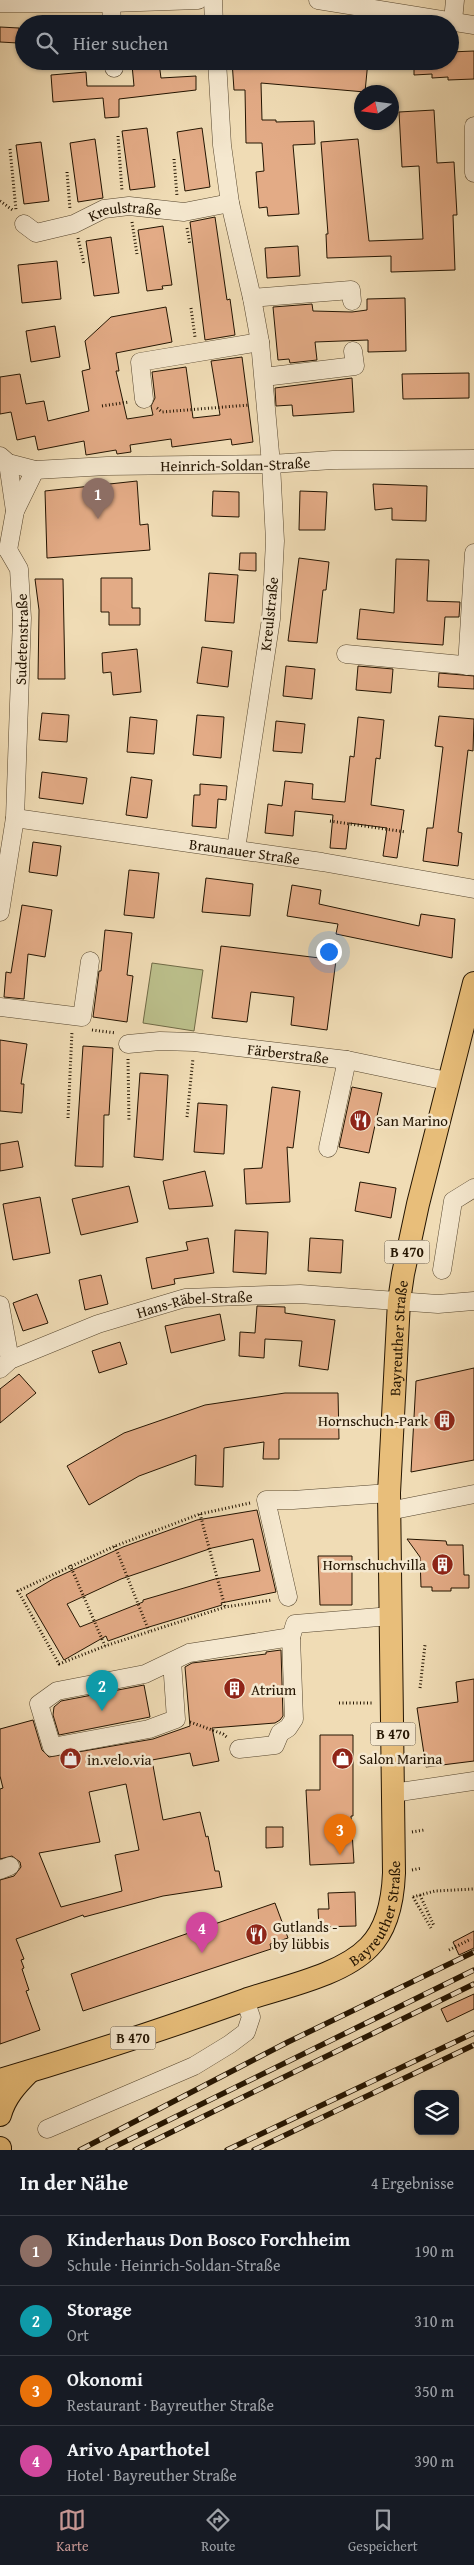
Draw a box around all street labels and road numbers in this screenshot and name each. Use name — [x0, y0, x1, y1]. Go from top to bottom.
street label: Kreulstraße — [84, 195, 162, 226]
street label: Heinrich-Soldan-Straße — [160, 451, 311, 476]
street label: Kreulstraße — [255, 576, 283, 652]
street label: Sudetenstraße — [9, 593, 33, 685]
street label: Braunauer Straße — [188, 833, 301, 869]
street label: Färberstraße — [246, 1038, 330, 1068]
road number: B 470 — [384, 1240, 430, 1264]
street label: Bayreuther Straße — [384, 1279, 412, 1397]
street label: Hans-Räbel-Straße — [134, 1285, 253, 1322]
road number: B 470 — [370, 1722, 416, 1746]
street label: Bayreuther Straße — [345, 1861, 405, 1970]
road number: B 470 — [110, 2026, 156, 2050]

